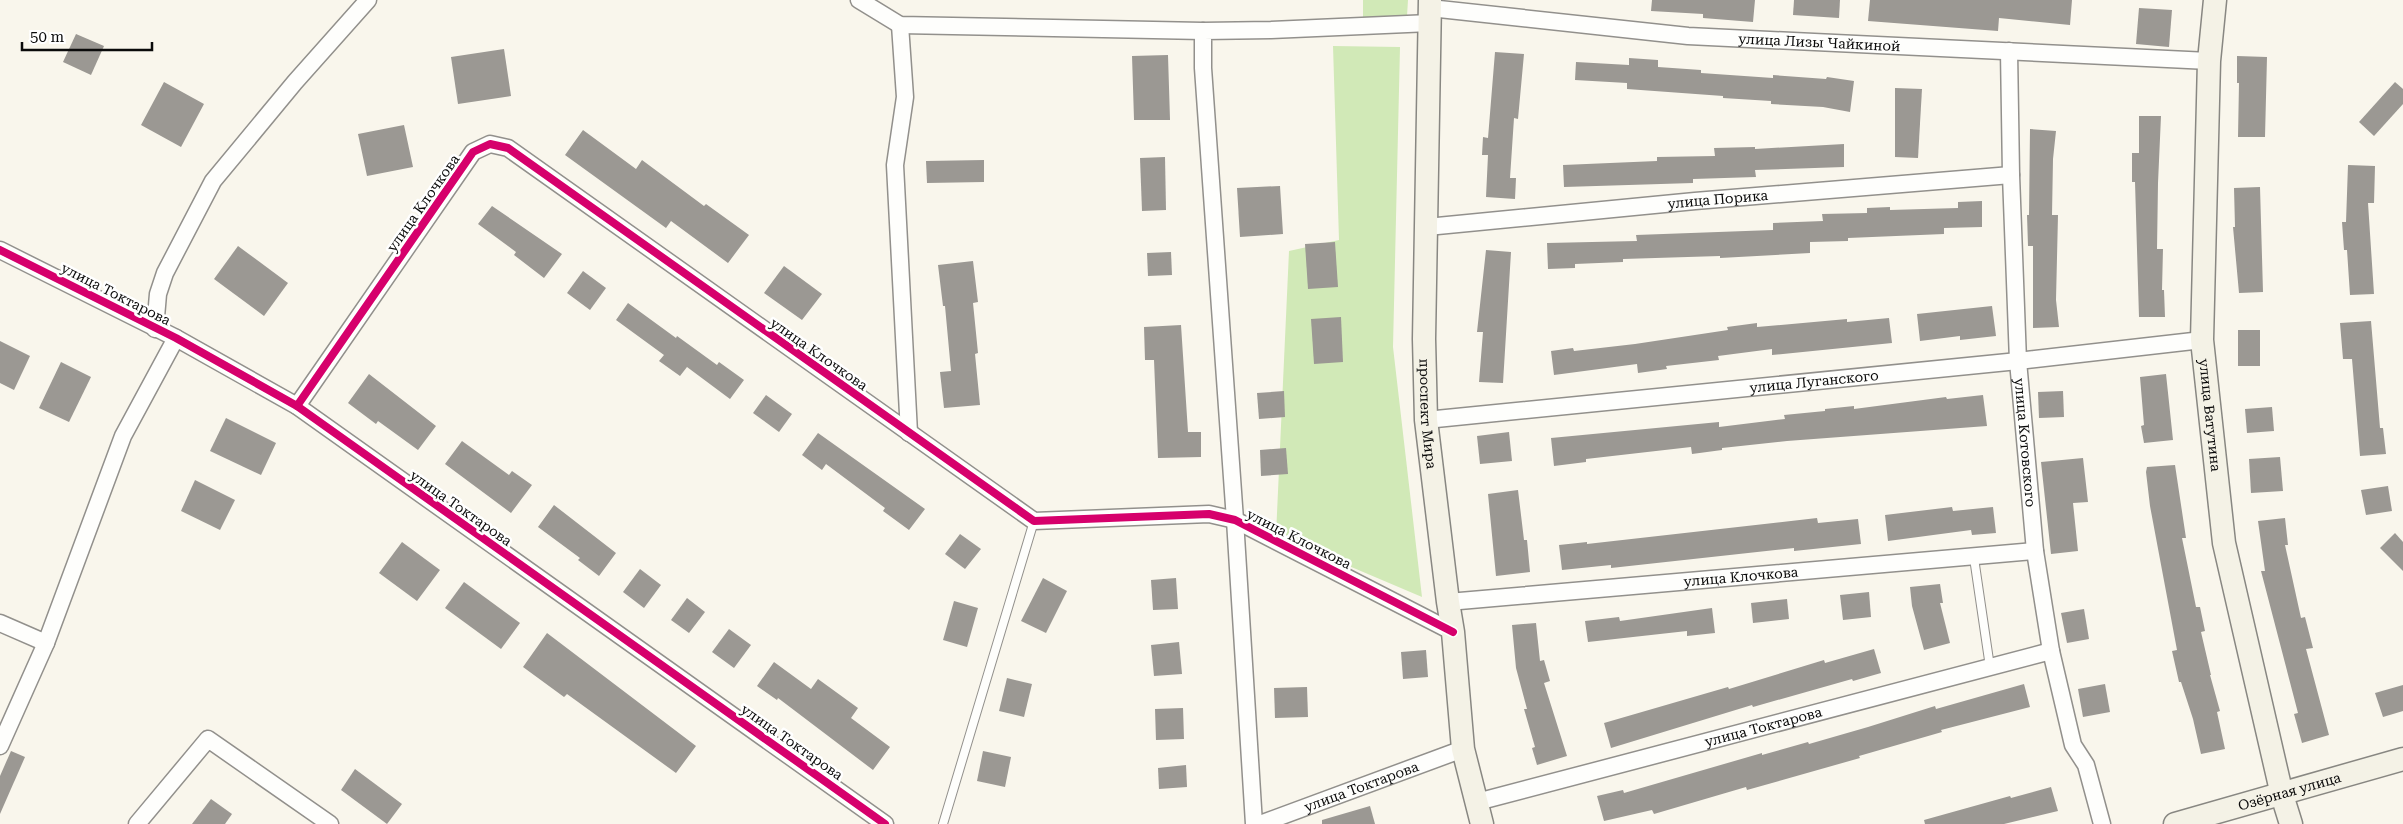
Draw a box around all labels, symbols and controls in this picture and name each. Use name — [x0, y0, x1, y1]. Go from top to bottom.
scale bar — [22, 20, 152, 52]
text: 50 m — [30, 28, 65, 46]
street label: улица Лизы Чайкиной — [1738, 30, 1901, 54]
street label: улица Клочкова — [383, 151, 463, 255]
street label: улица Порика — [1667, 187, 1769, 212]
street label: улица Токтарова — [59, 260, 174, 329]
street label: улица Клочкова — [767, 314, 871, 394]
street label: проспект Мира — [1416, 358, 1440, 470]
street label: улица Ватутина — [2196, 358, 2224, 473]
street label: улица Луганского — [1749, 367, 1879, 396]
street label: улица Котовского — [2012, 377, 2039, 508]
street label: улица Токтарова — [407, 467, 515, 549]
street label: улица Клочкова — [1244, 506, 1354, 572]
street label: улица Клочкова — [1683, 564, 1799, 590]
street label: улица Токтарова — [738, 701, 846, 783]
street label: улица Токтарова — [1703, 704, 1824, 750]
street label: улица Токтарова — [1302, 758, 1421, 815]
street label: Озёрная улица — [2236, 769, 2343, 814]

